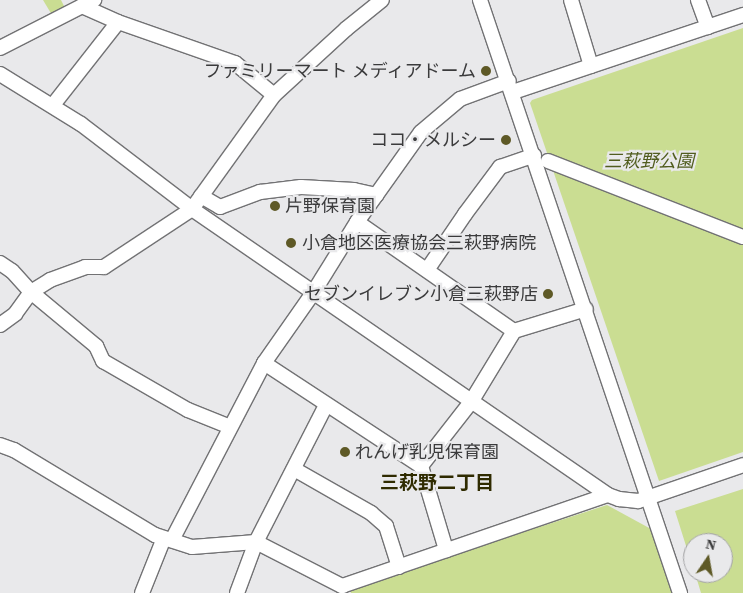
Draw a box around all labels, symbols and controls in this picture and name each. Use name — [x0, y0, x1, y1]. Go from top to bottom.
place label: ファミリーマート メディアドーム — [202, 60, 476, 82]
marker: ファミリーマート メディアドーム — [480, 65, 492, 77]
place label: ココ・メルシー — [370, 129, 496, 151]
marker: ココ・メルシー — [500, 134, 512, 146]
park label: 三萩野公園 — [604, 150, 694, 172]
place label: 片野保育園 — [285, 195, 375, 217]
marker: 片野保育園 — [269, 200, 281, 212]
place label: 小倉地区医療協会三萩野病院 — [302, 232, 536, 254]
marker: 小倉地区医療協会三萩野病院 — [284, 236, 298, 250]
place label: セブンイレブン小倉三萩野店 — [304, 283, 538, 305]
marker: セブンイレブン小倉三萩野店 — [542, 288, 554, 300]
place label: れんげ乳児保育園 — [355, 441, 499, 463]
marker: れんげ乳児保育園 — [339, 446, 351, 458]
district label: 三萩野二丁目 — [380, 472, 494, 494]
north arrow — [683, 533, 733, 583]
text: N — [704, 533, 718, 555]

